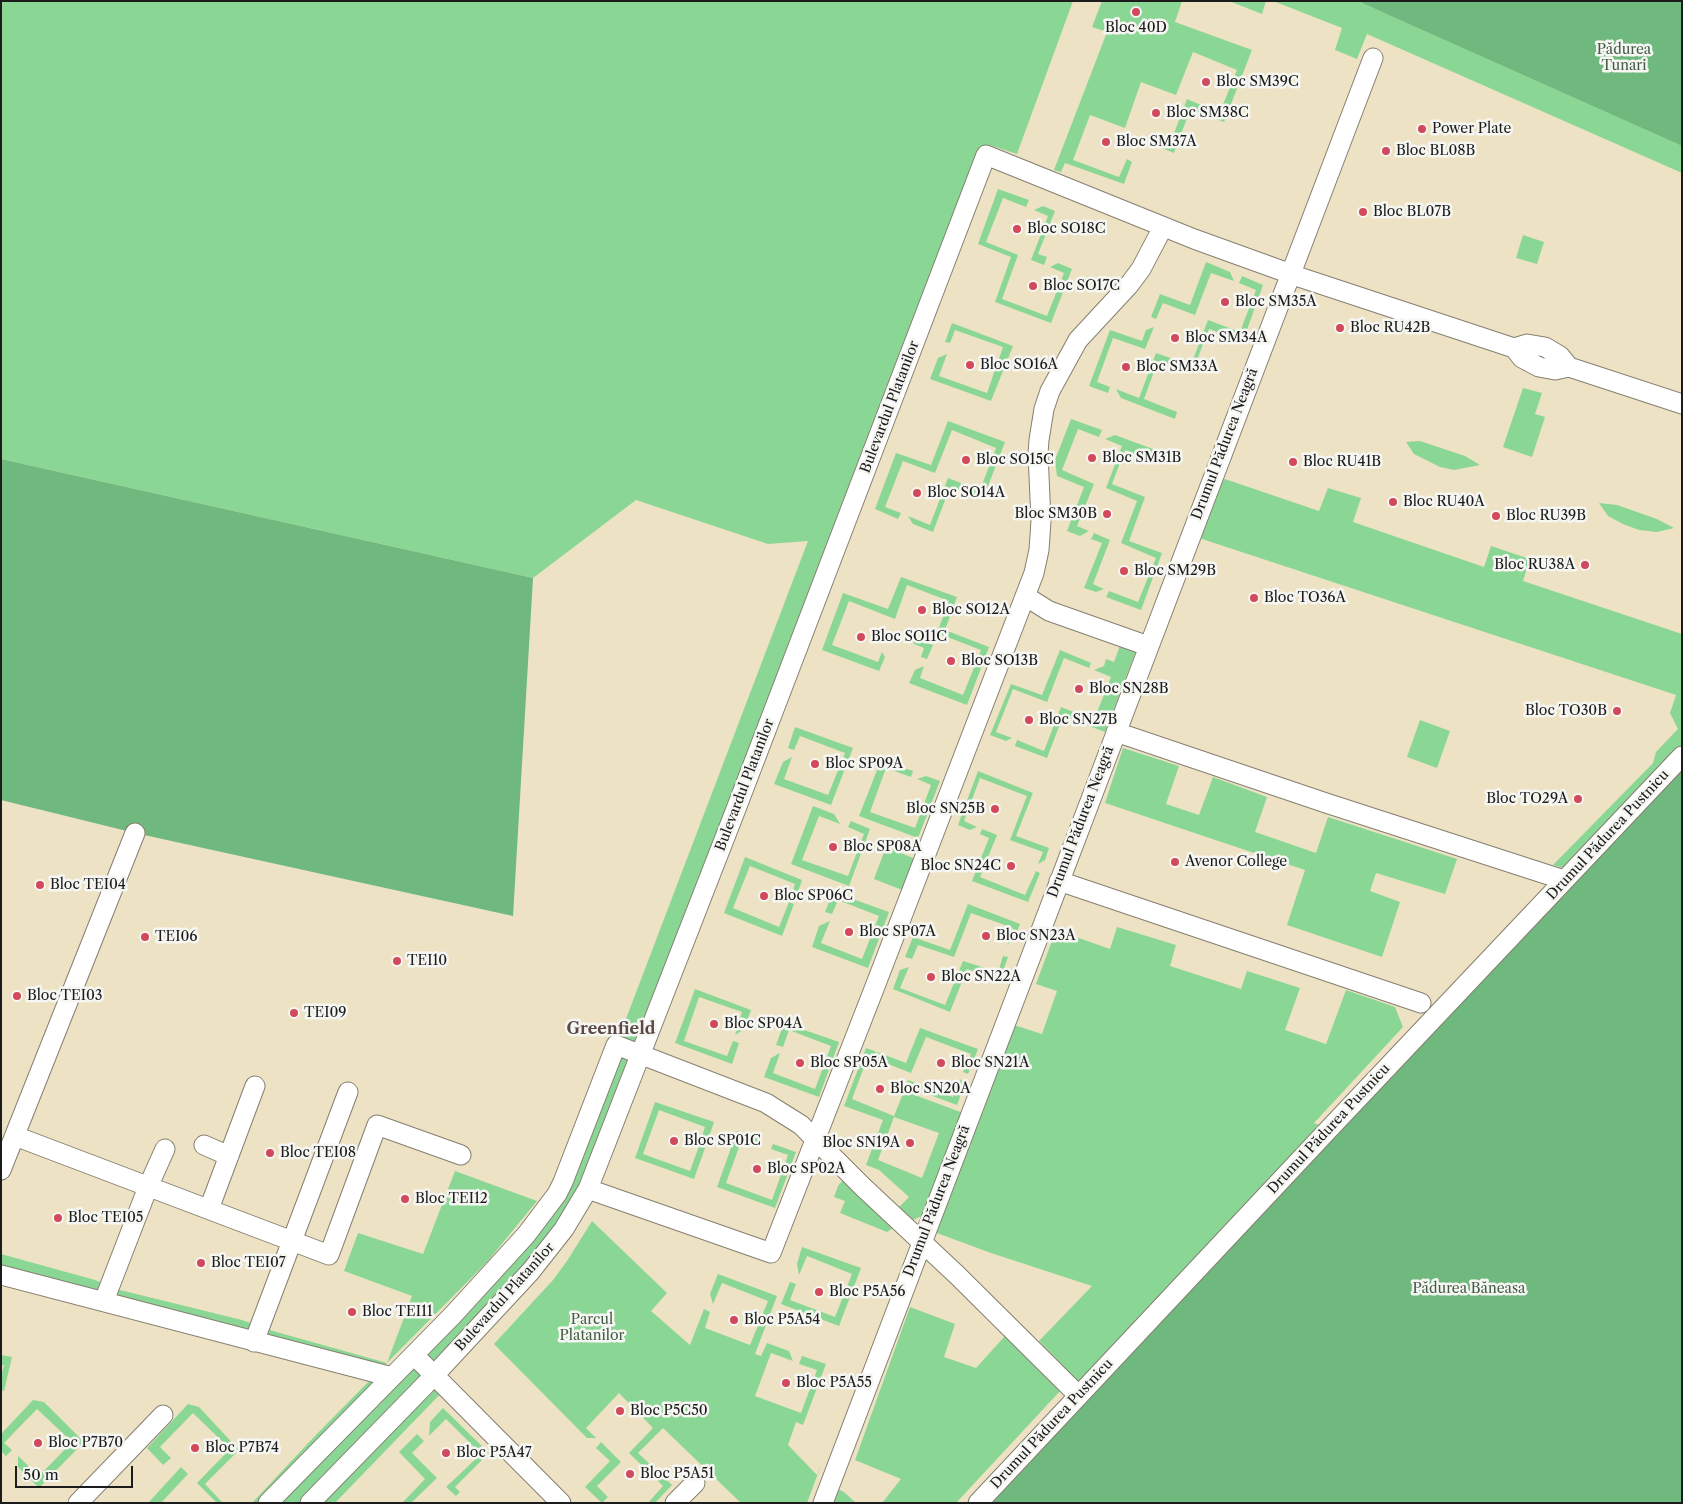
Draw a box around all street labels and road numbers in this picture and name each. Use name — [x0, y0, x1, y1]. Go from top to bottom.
street label: Bulevardul Platanilor — [857, 339, 923, 475]
street label: Drumul Pădurea Neagră — [1188, 366, 1262, 522]
street label: Bulevardul Platanilor — [712, 717, 778, 853]
street label: Drumul Pădurea Neagră — [1044, 744, 1118, 900]
street label: Drumul Pădurea Pustnicu — [1543, 767, 1673, 903]
street label: Drumul Pădurea Pustnicu — [1264, 1061, 1394, 1197]
street label: Drumul Pădurea Neagră — [900, 1123, 974, 1279]
street label: Bulevardul Platanilor — [452, 1239, 558, 1355]
street label: Drumul Pădurea Pustnicu — [987, 1356, 1117, 1492]

